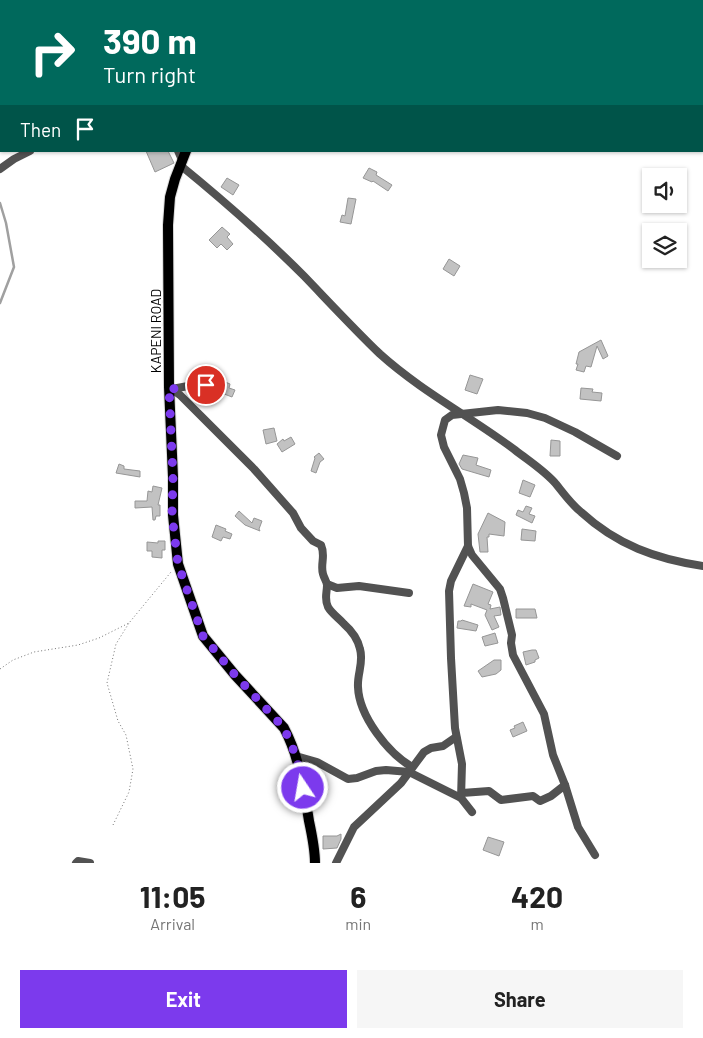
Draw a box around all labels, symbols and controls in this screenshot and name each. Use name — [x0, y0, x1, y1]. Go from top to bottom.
text: 390 m — [103, 19, 197, 61]
icon: right — [20, 20, 85, 85]
text: Turn right — [103, 61, 196, 87]
icon: arrive — [71, 115, 99, 143]
text: Then — [20, 118, 61, 141]
map controls — [642, 168, 687, 268]
button: sound — [642, 168, 687, 213]
button: layers — [642, 223, 687, 268]
street label: KAPENI ROAD — [147, 289, 164, 373]
pin — [185, 364, 227, 406]
icon: arrive — [192, 371, 220, 399]
position arrow — [276, 761, 328, 813]
text: 11:05 — [140, 878, 205, 914]
text: 6 — [350, 878, 366, 914]
text: 420 — [511, 878, 563, 914]
text: Arrival — [150, 914, 195, 933]
text: min — [345, 914, 371, 933]
text: m — [530, 914, 544, 933]
button: Exit — [20, 970, 347, 1028]
button: Share — [357, 970, 683, 1028]

